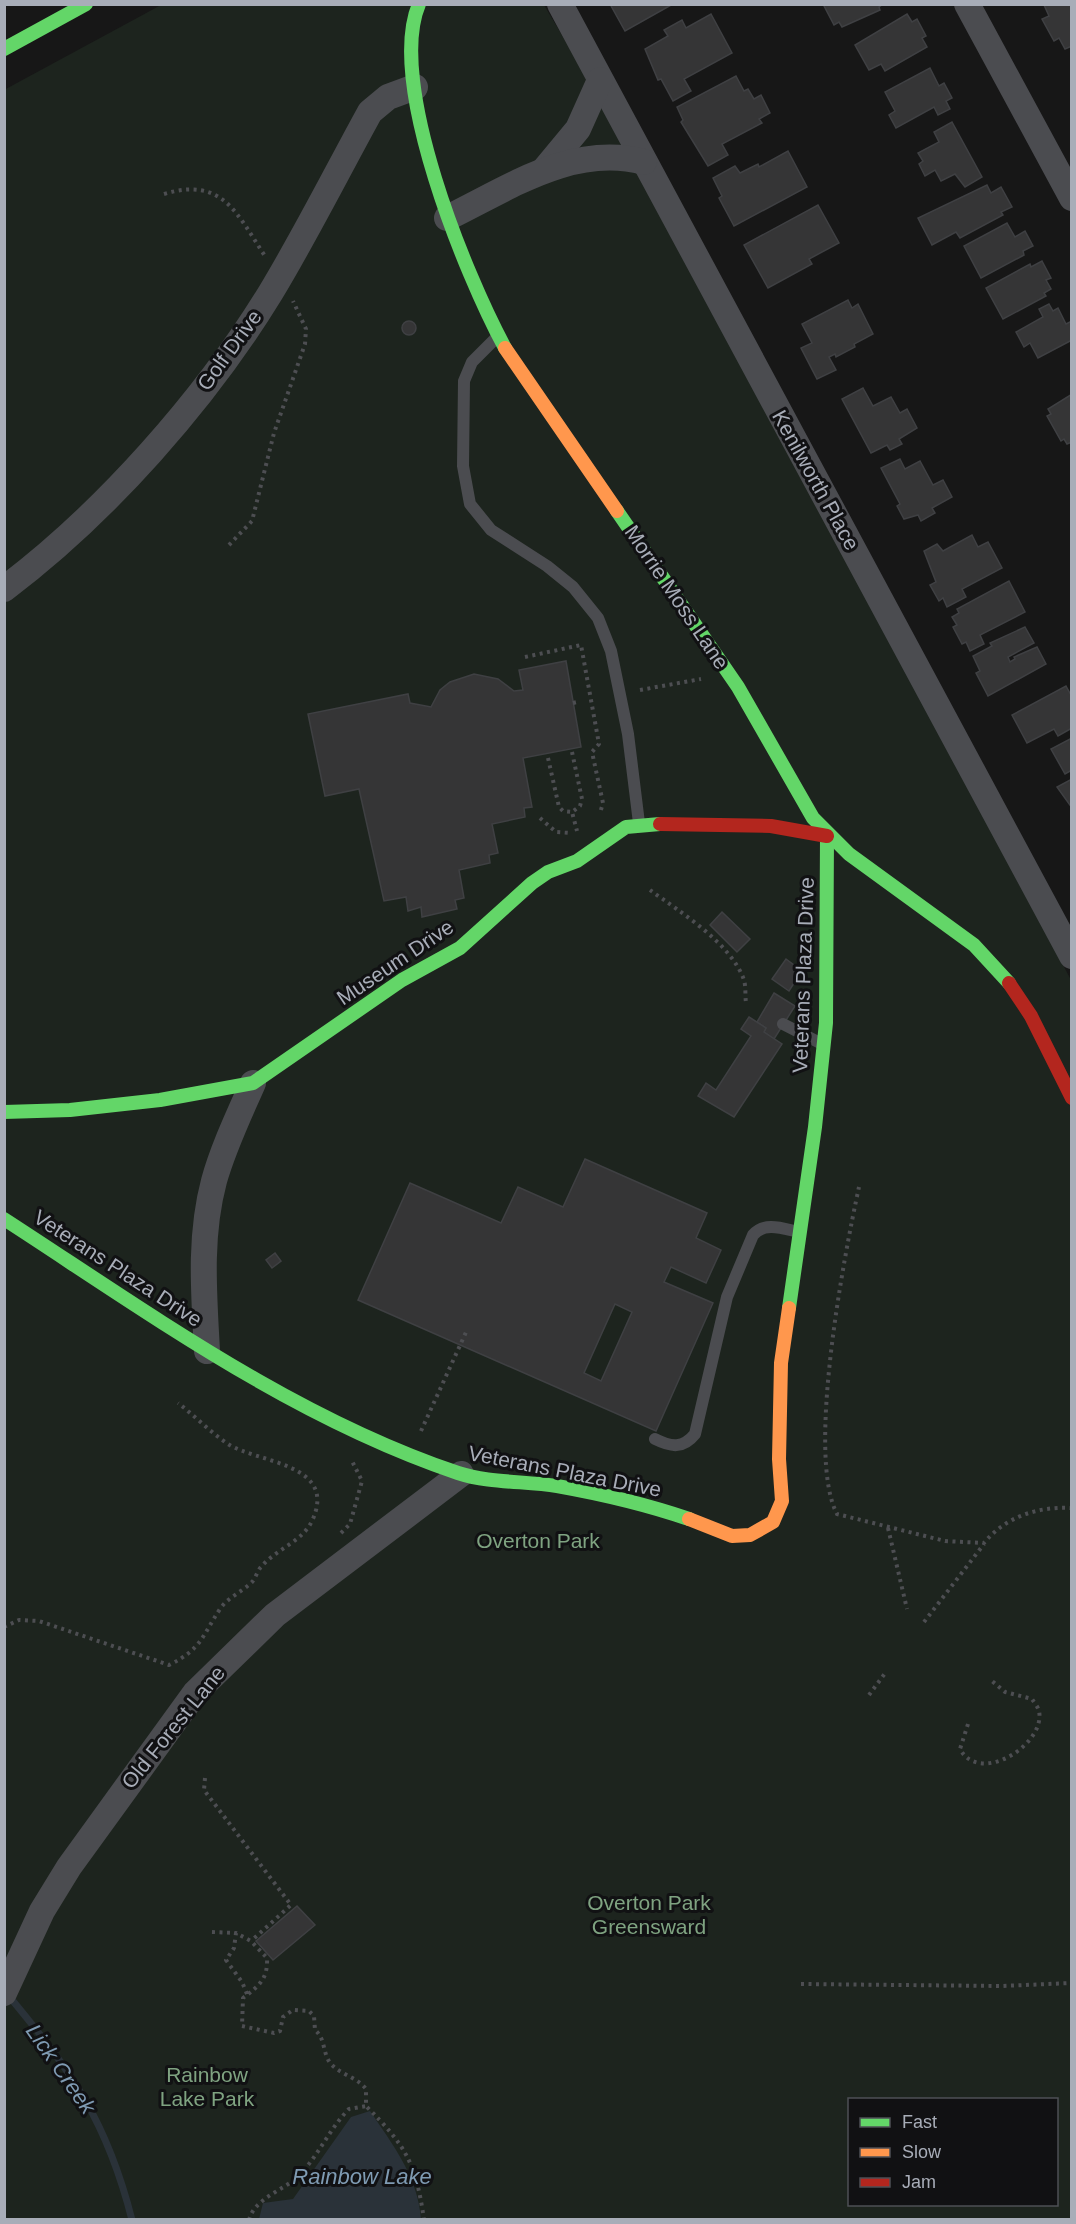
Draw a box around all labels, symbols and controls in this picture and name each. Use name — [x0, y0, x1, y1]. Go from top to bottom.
street label: Golf Drive — [192, 305, 266, 395]
street label: Kenilworth Place — [768, 406, 864, 554]
street label: Morrie Moss Lane — [620, 521, 734, 673]
street label: Veterans Plaza Drive — [788, 877, 818, 1073]
street label: Museum Drive — [332, 915, 458, 1009]
street label: Veterans Plaza Drive — [30, 1205, 206, 1331]
street label: Veterans Plaza Drive — [467, 1441, 663, 1501]
park label: Overton Park — [476, 1529, 600, 1552]
street label: Old Forest Lane — [117, 1661, 229, 1793]
park label: Overton Park Greensward — [587, 1891, 711, 1938]
water label: Lick Creek — [21, 2019, 102, 2120]
park label: Rainbow Lake Park — [160, 2063, 255, 2110]
legend — [848, 2098, 1058, 2206]
text: Fast — [902, 2112, 937, 2132]
text: Slow — [902, 2142, 942, 2162]
water label: Rainbow Lake — [292, 2164, 432, 2189]
text: Jam — [902, 2172, 936, 2192]

